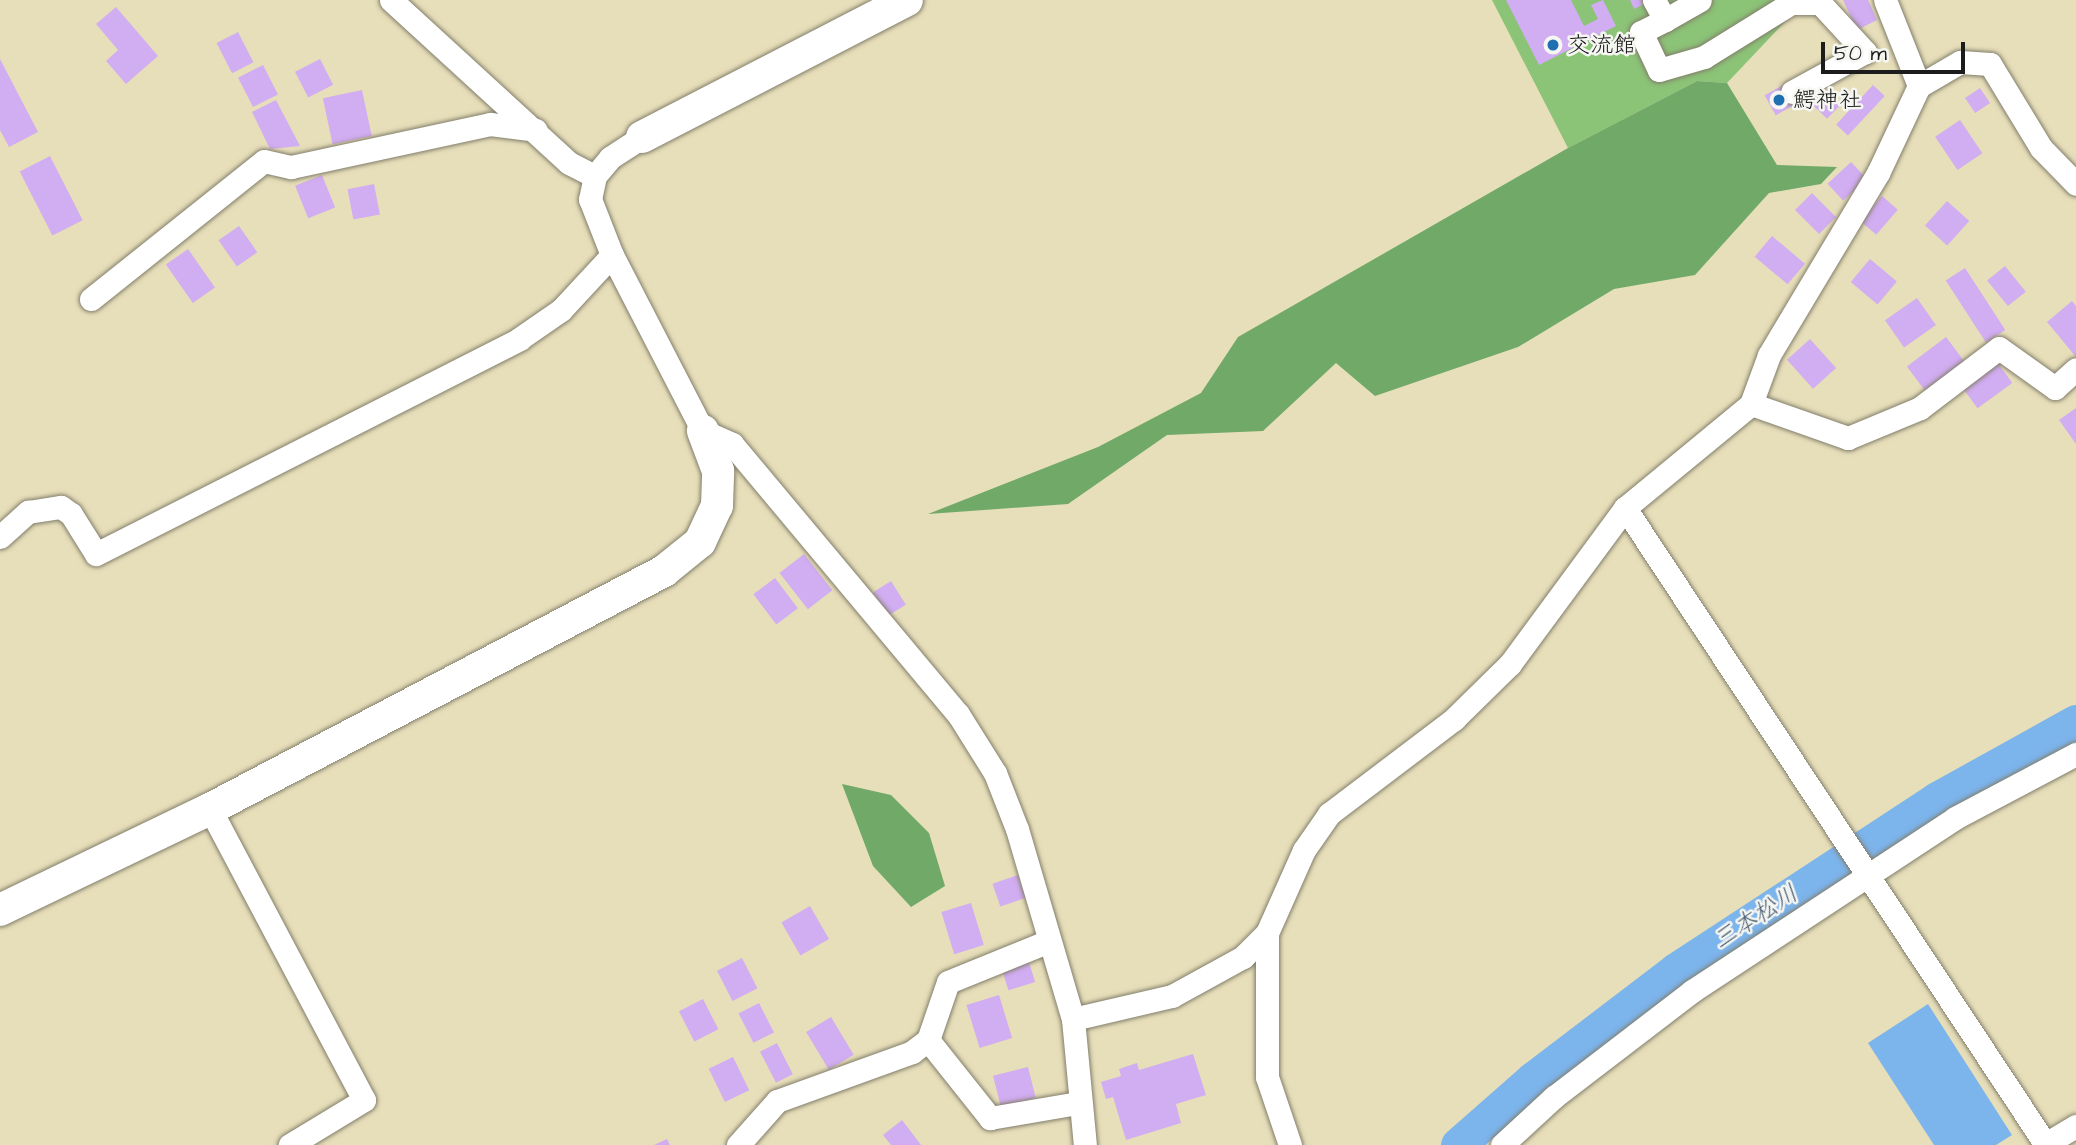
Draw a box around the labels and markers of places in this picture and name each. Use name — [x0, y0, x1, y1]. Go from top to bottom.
place label: 交流館 — [1567, 31, 1636, 59]
marker: 交流館 — [1545, 37, 1561, 53]
place label: 鰐神社 — [1793, 86, 1862, 114]
marker: 鰐神社 — [1771, 92, 1787, 108]

